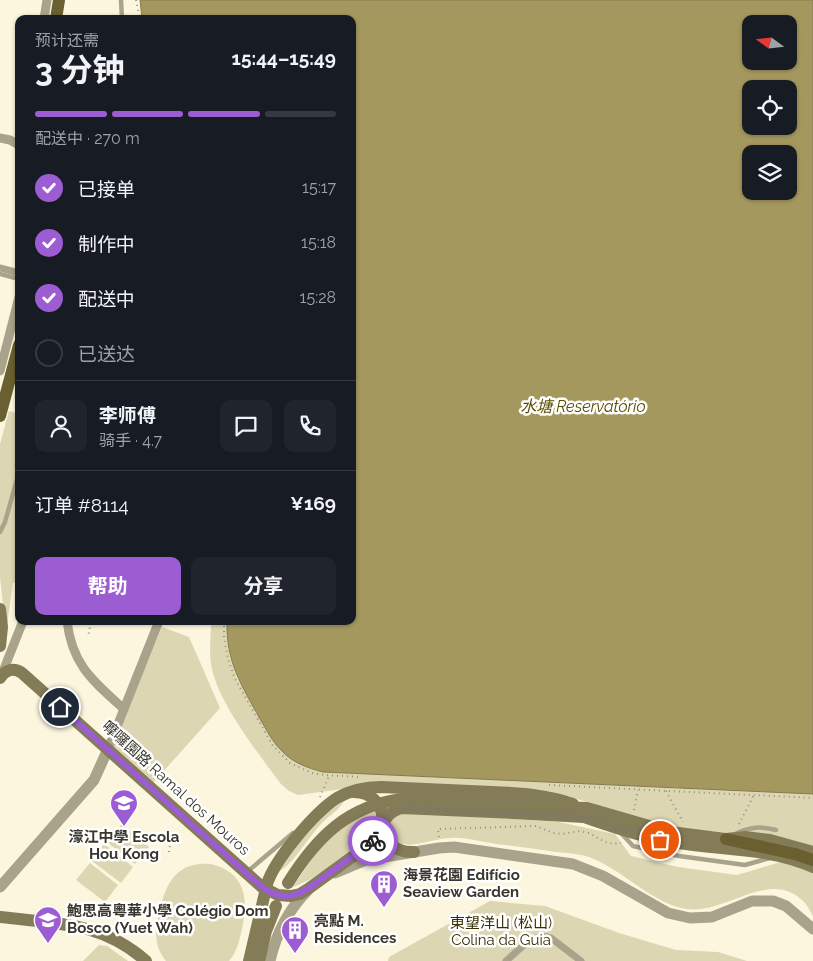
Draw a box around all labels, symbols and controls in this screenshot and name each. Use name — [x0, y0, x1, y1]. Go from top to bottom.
north arrow — [742, 15, 798, 70]
map controls — [742, 15, 797, 200]
text: 预计还需 — [35, 31, 99, 50]
text: 15:44–15:49 — [232, 47, 336, 69]
text: 3 分钟 — [35, 51, 125, 88]
button: locate — [742, 80, 797, 135]
text: 配送中 · 270 m — [35, 129, 140, 148]
button: layers — [742, 145, 797, 200]
icon: check — [35, 174, 63, 202]
text: 已接单 — [78, 178, 135, 200]
text: 15:17 — [302, 178, 336, 197]
icon: check — [35, 229, 63, 257]
text: 制作中 — [78, 233, 135, 255]
text: 15:18 — [301, 233, 336, 252]
icon: check — [35, 284, 63, 312]
text: 配送中 — [78, 288, 135, 310]
text: 15:28 — [300, 288, 336, 307]
text: 已送达 — [78, 343, 135, 365]
water label: 水塘 Reservatório — [520, 397, 646, 416]
button: person — [35, 400, 87, 452]
button: chat — [220, 400, 272, 452]
button: phone — [284, 400, 336, 452]
text: 李师傅 — [99, 404, 156, 426]
text: 骑手 · 4.7 — [99, 431, 162, 450]
text: ¥169 — [290, 492, 336, 514]
text: 订单 #8114 — [35, 494, 129, 516]
button: 帮助 — [35, 557, 181, 615]
button: 分享 — [191, 557, 336, 615]
pin — [39, 686, 81, 728]
icon: home — [46, 693, 74, 721]
street label: 嚤囉園路 Ramal dos Mouros — [98, 717, 254, 859]
school or university icon: 濠江中學 Escola Hou Kong — [109, 788, 139, 827]
courier — [348, 816, 398, 866]
pin — [639, 819, 681, 861]
icon: bag — [646, 826, 674, 854]
icon: bike — [359, 827, 387, 855]
place label: 濠江中學 Escola Hou Kong — [69, 828, 180, 863]
place label: 海景花園 Edifício Seaview Garden — [403, 866, 520, 901]
building icon: 海景花園 Edifício Seaview Garden — [369, 869, 399, 908]
place label: 鮑思高粵華小學 Colégio Dom Bosco (Yuet Wah) — [67, 902, 269, 937]
school or university icon: 鮑思高粵華小學 Colégio Dom Bosco (Yuet Wah) — [33, 905, 63, 944]
place label: 亮點 M. Residences — [314, 912, 396, 947]
park label: 東望洋山 (松山) Colina da Guia — [450, 914, 552, 949]
building icon: 亮點 M. Residences — [280, 915, 310, 954]

